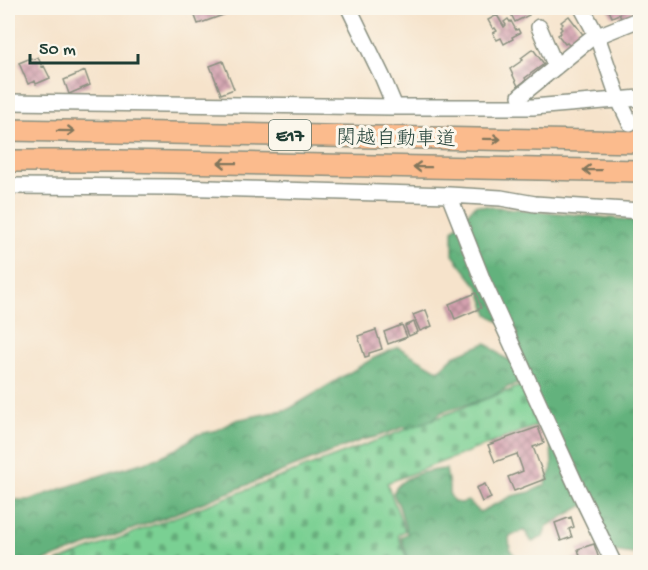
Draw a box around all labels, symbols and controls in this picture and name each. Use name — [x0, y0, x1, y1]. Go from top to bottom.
scale bar — [30, 27, 138, 65]
text: 50 m — [39, 40, 76, 61]
road number: E17 — [269, 120, 311, 150]
one-way arrow — [55, 125, 75, 137]
street label: 関越自動車道 — [336, 126, 456, 153]
one-way arrow — [481, 133, 501, 145]
one-way arrow — [217, 157, 237, 169]
one-way arrow — [412, 161, 432, 173]
one-way arrow — [582, 165, 602, 176]

